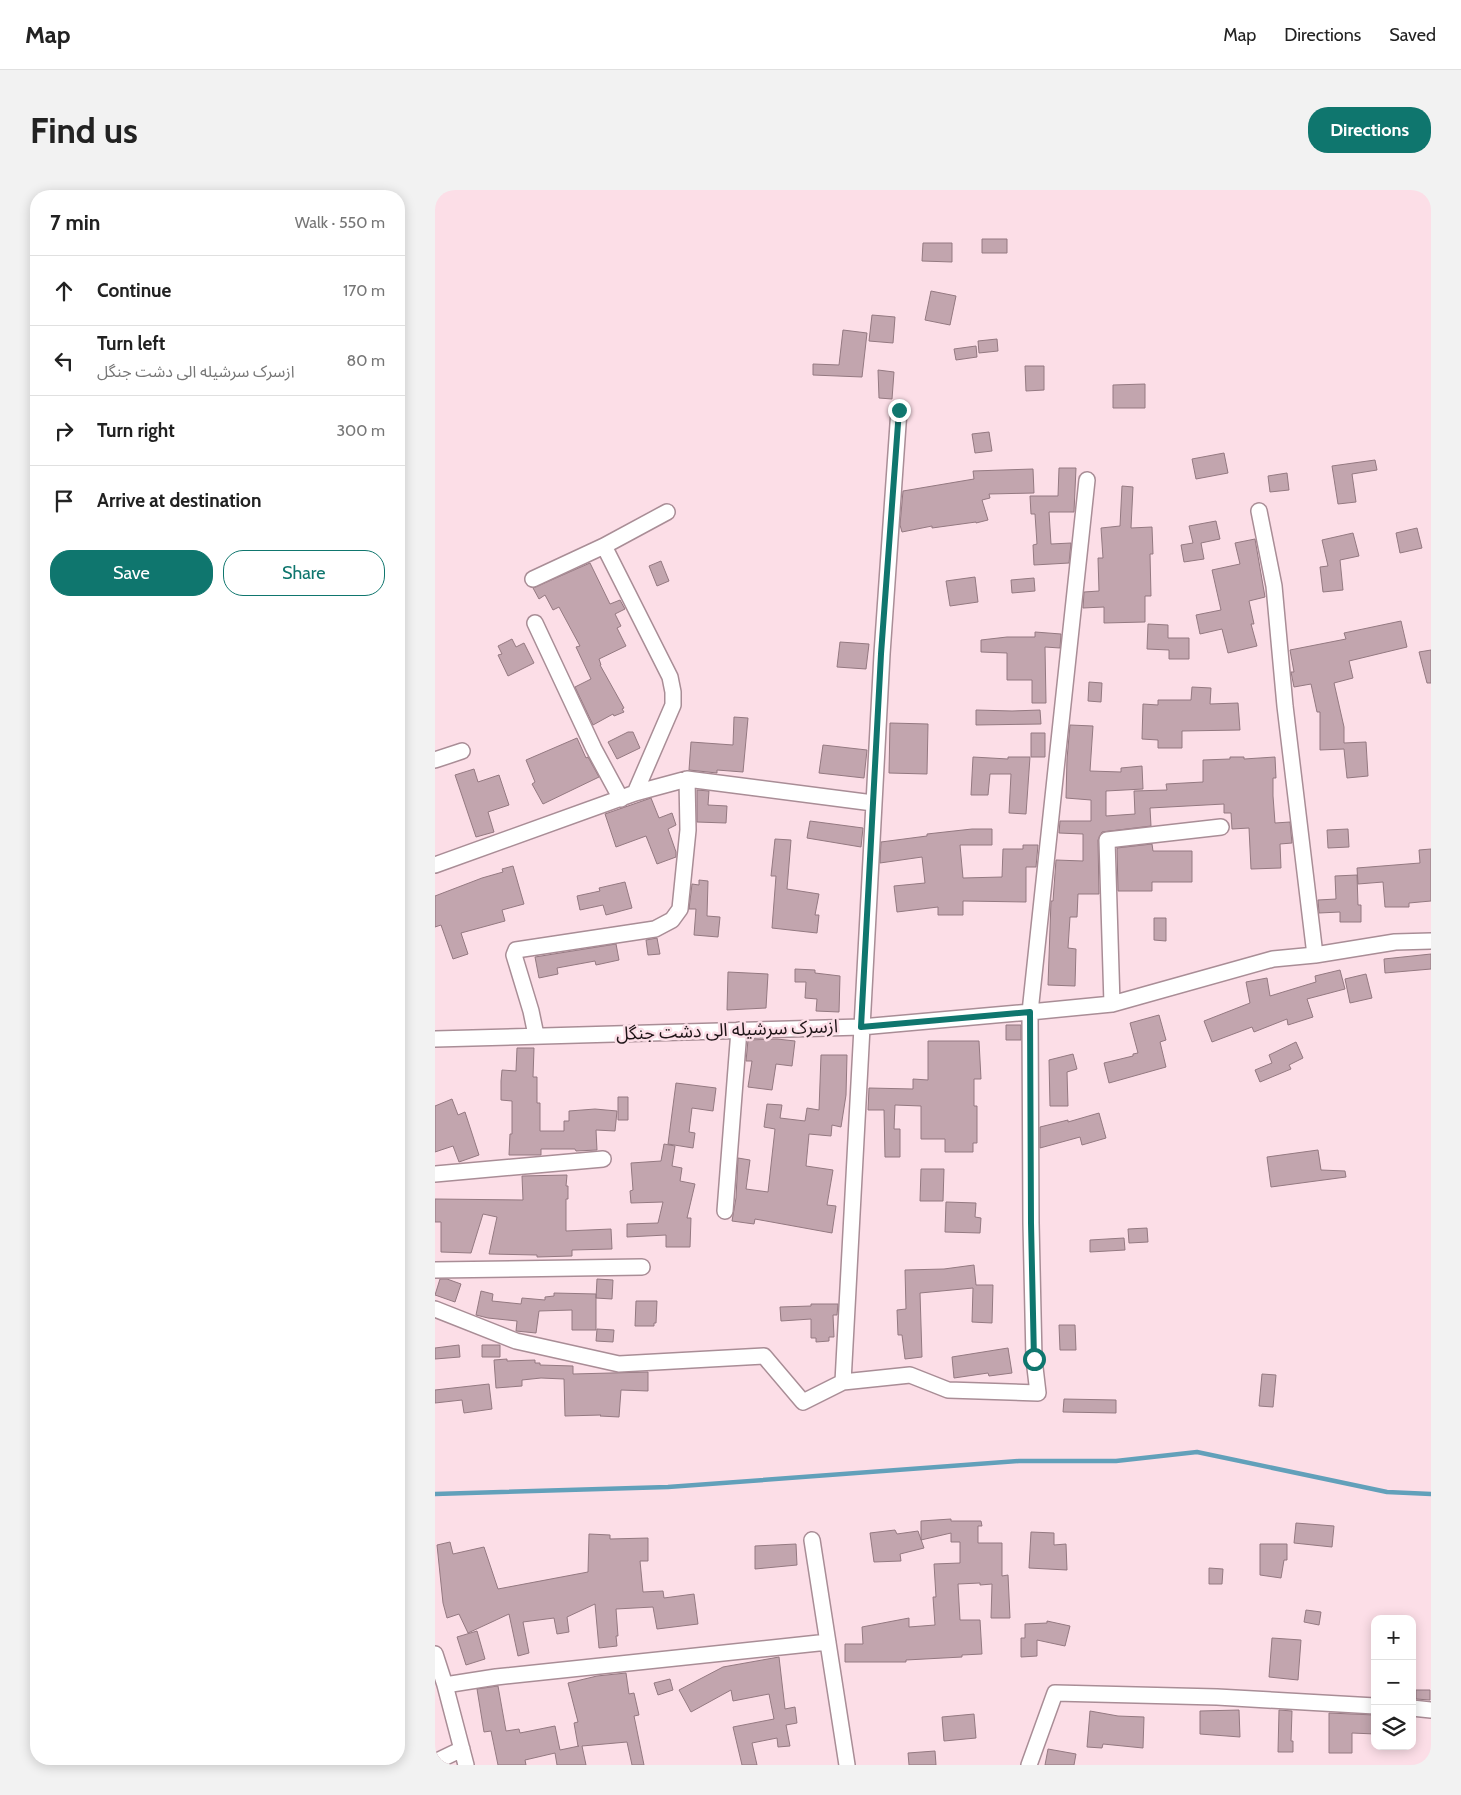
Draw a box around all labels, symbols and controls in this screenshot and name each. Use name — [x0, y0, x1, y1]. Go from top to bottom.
text: Map — [25, 20, 71, 49]
text: Map — [1223, 24, 1256, 46]
text: Directions — [1284, 24, 1361, 46]
text: Saved — [1389, 24, 1436, 46]
button: Directions — [1308, 107, 1431, 153]
text: Find us — [30, 109, 138, 152]
text: 7 min — [50, 210, 100, 235]
text: Walk · 550 m — [295, 213, 385, 232]
icon: ahead — [50, 277, 78, 305]
text: Continue — [97, 279, 171, 302]
text: 170 m — [343, 281, 385, 300]
text: Turn left — [97, 332, 165, 355]
icon: left — [50, 347, 78, 375]
text: 80 m — [347, 351, 385, 370]
text: ازسرک سرشیله الی دشت جنگل — [97, 362, 295, 381]
route end — [888, 399, 911, 422]
icon: right — [50, 417, 78, 445]
text: Turn right — [97, 419, 175, 442]
text: 300 m — [336, 421, 385, 440]
icon: arrive — [50, 487, 78, 515]
text: Arrive at destination — [97, 489, 261, 512]
button: Save — [50, 550, 213, 596]
button: Share — [223, 550, 385, 596]
street label: ازسرک سرشیله الی دشت جنگل — [616, 1015, 838, 1045]
route start — [1023, 1348, 1046, 1371]
map controls — [1371, 1615, 1416, 1750]
button: + — [1371, 1615, 1416, 1660]
button: − — [1371, 1660, 1416, 1705]
button: layers — [1371, 1705, 1416, 1750]

